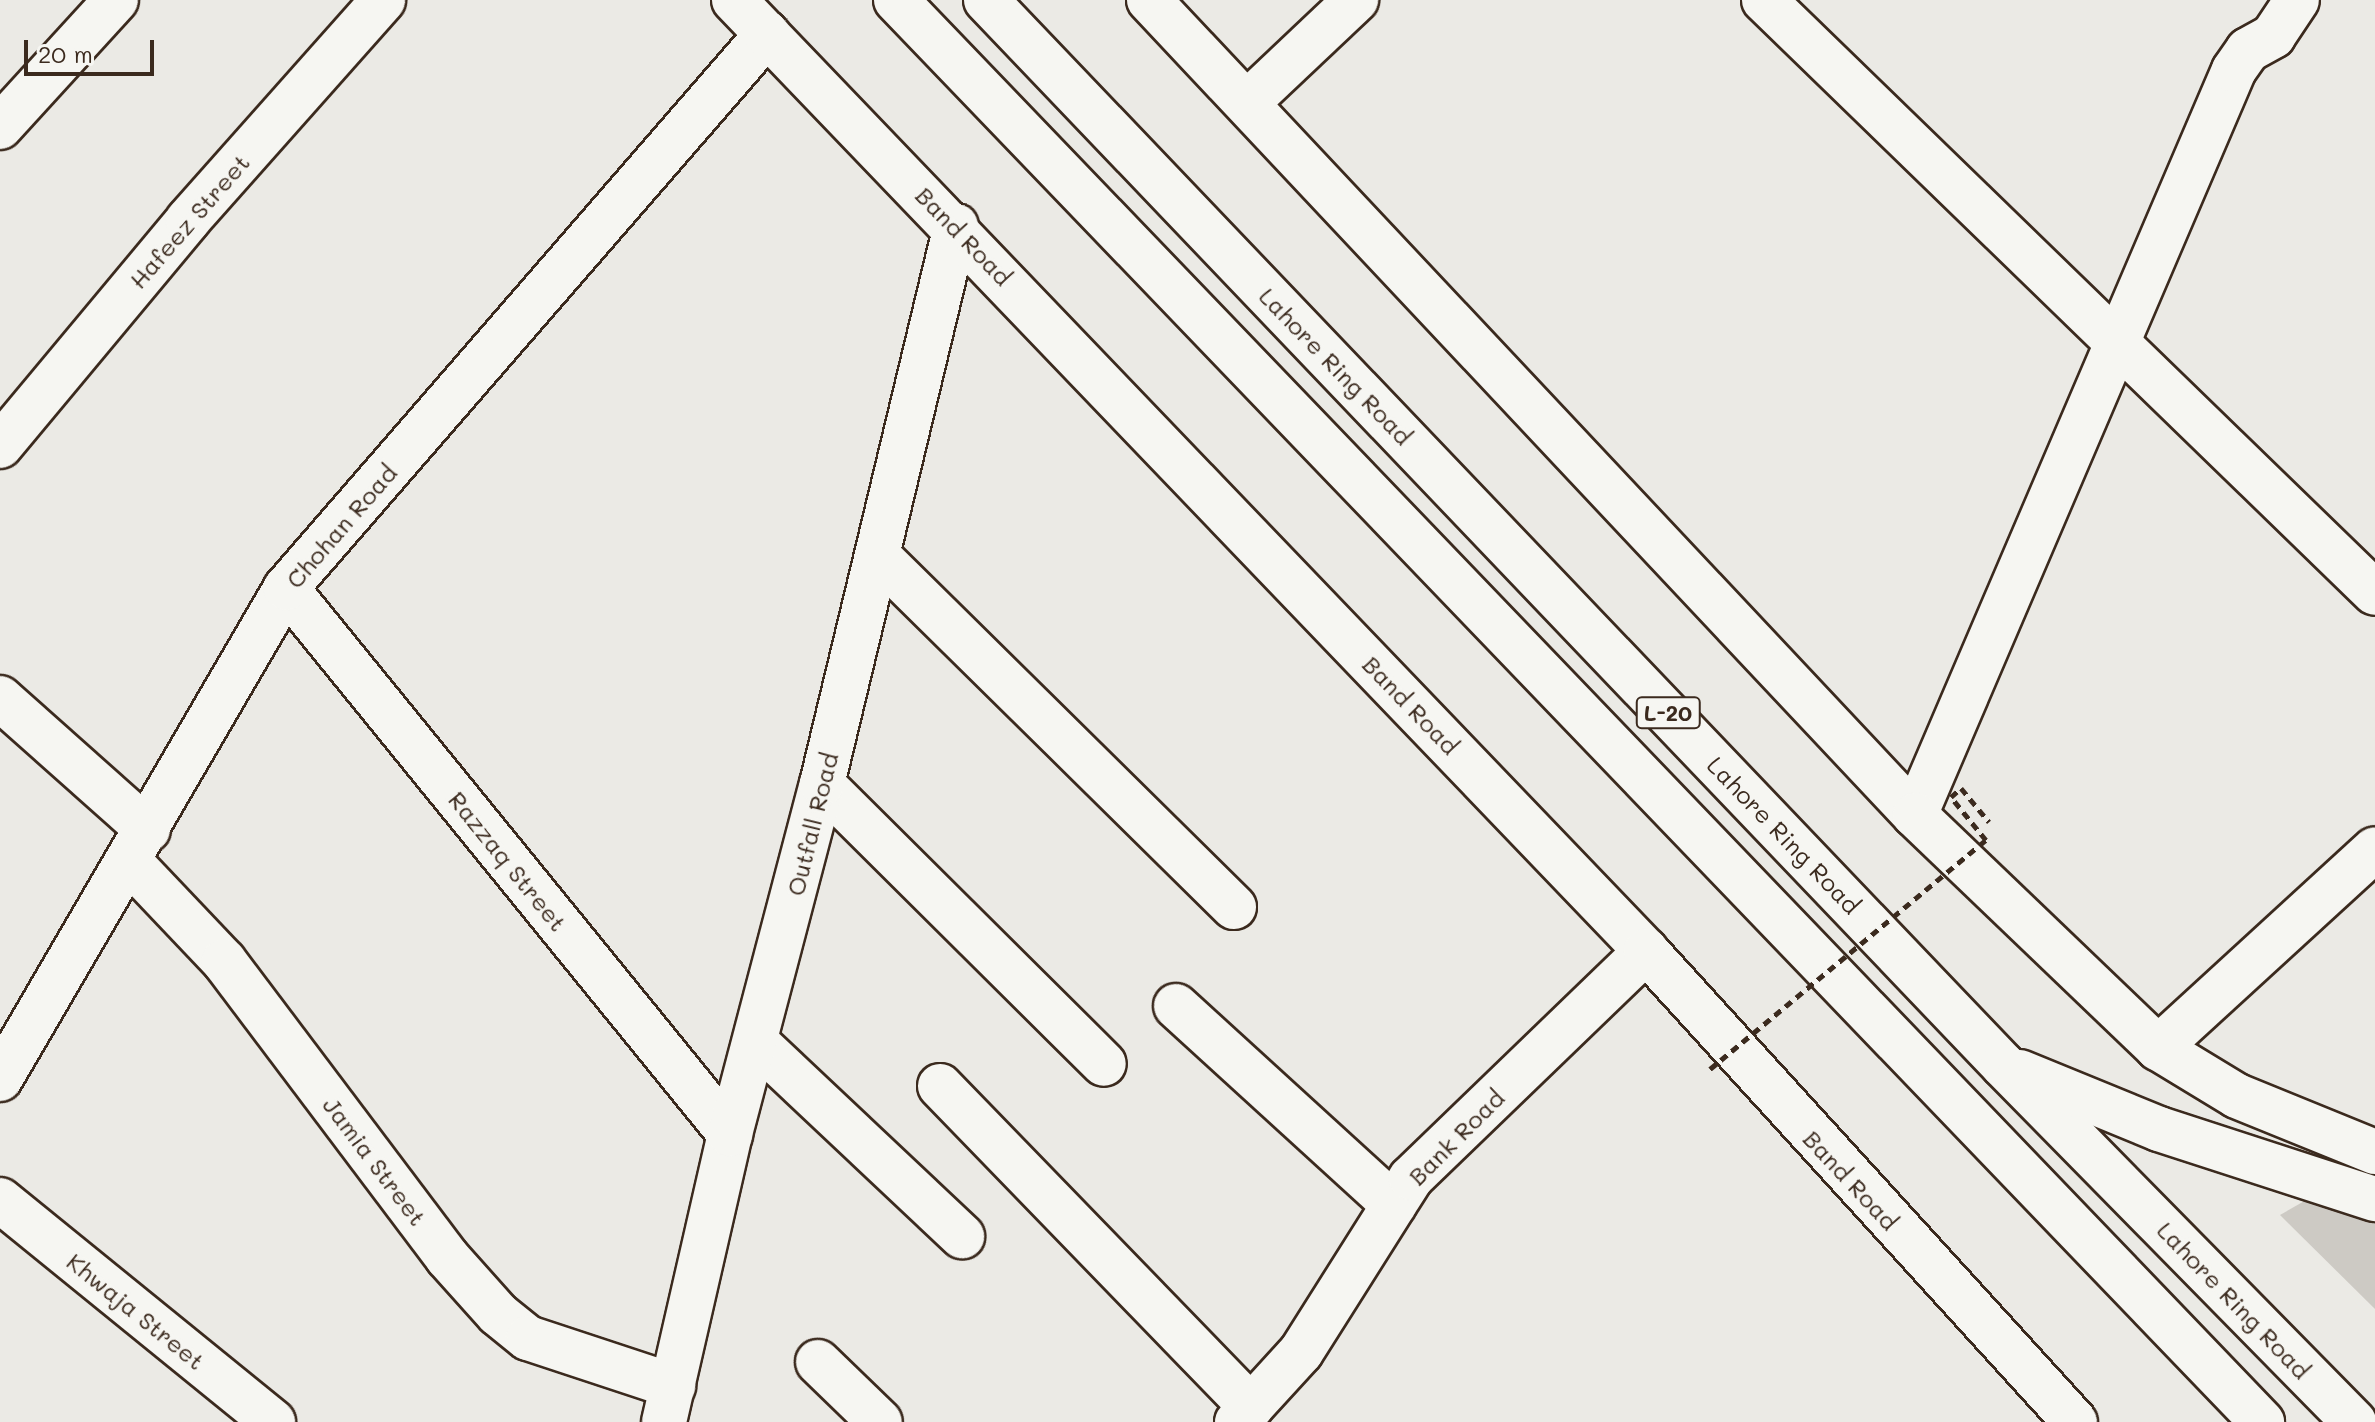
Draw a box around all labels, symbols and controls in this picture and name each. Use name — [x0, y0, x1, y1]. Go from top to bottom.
scale bar — [28, 24, 158, 74]
text: 20 m — [38, 38, 93, 69]
street label: Hafeez Street — [123, 148, 255, 294]
street label: Band Road — [910, 181, 1018, 291]
street label: Lahore Ring Road — [1254, 281, 1418, 451]
street label: Chohan Road — [280, 458, 402, 594]
street label: Band Road — [1357, 650, 1465, 760]
road number: L-20 — [1634, 695, 1702, 731]
street label: Outfall Road — [780, 749, 844, 899]
street label: Lahore Ring Road — [1702, 750, 1866, 920]
street label: Razzaq Street — [443, 785, 573, 937]
street label: Bank Road — [1402, 1083, 1510, 1191]
street label: Jamia Street — [317, 1091, 433, 1231]
street label: Band Road — [1798, 1124, 1904, 1236]
street label: Lahore Ring Road — [2152, 1215, 2316, 1385]
street label: Khwaja Street — [61, 1247, 211, 1375]

